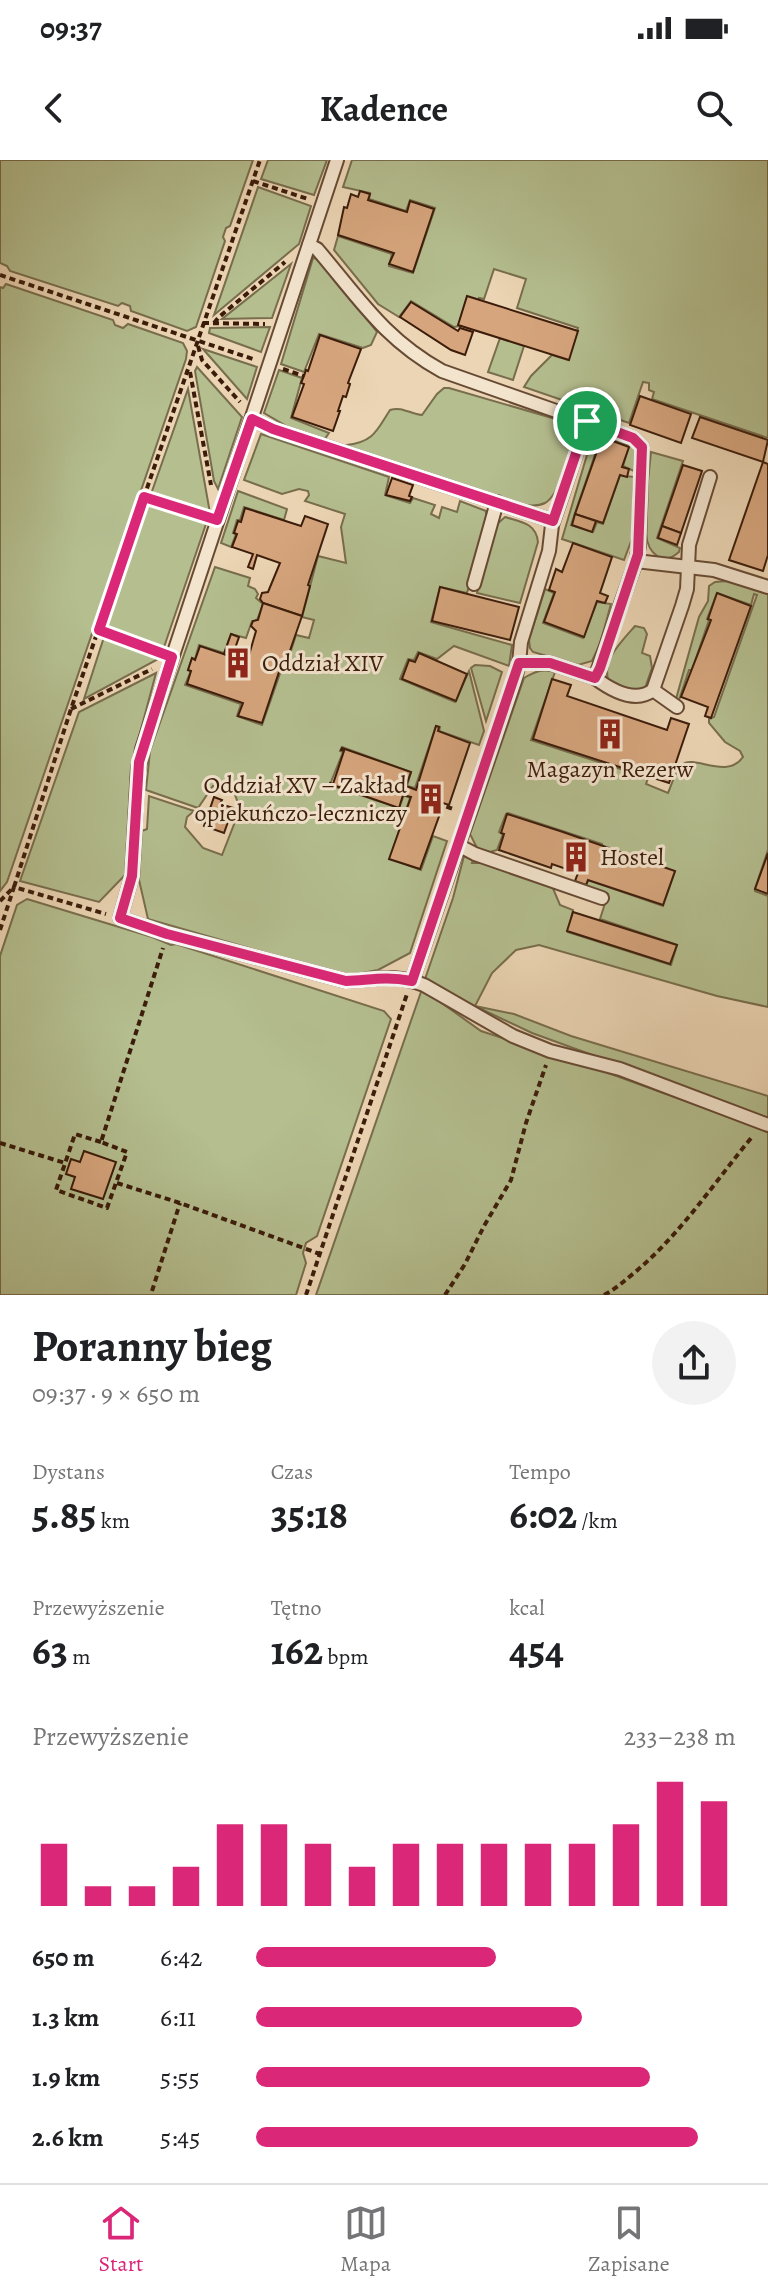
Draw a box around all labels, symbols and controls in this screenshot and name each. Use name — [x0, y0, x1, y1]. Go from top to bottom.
text: 09:37 — [40, 8, 102, 48]
text: Kadence — [320, 84, 448, 133]
icon: back — [32, 86, 76, 130]
icon: search — [692, 86, 736, 130]
pin — [553, 387, 621, 455]
icon: arrive — [565, 399, 609, 443]
building icon: Oddział XIV — [221, 646, 255, 680]
place label: Oddział XIV — [262, 647, 384, 679]
building icon: Magazyn Rezerw — [593, 717, 627, 751]
place label: Magazyn Rezerw — [527, 753, 693, 785]
place label: Oddział XV – Zakład opiekuńczo-leczniczy — [195, 769, 407, 829]
building icon: Oddział XV – Zakład opiekuńczo-leczniczy — [414, 782, 448, 816]
building icon: Hostel — [559, 840, 593, 874]
place label: Hostel — [600, 841, 664, 873]
text: Poranny bieg — [32, 1316, 272, 1376]
button: share — [652, 1321, 736, 1405]
text: 09:37 · 9 × 650 m — [32, 1376, 200, 1411]
text: Dystans — [32, 1457, 105, 1487]
text: Czas — [271, 1457, 313, 1487]
text: Tempo — [509, 1457, 571, 1487]
text: 5.85 — [32, 1487, 96, 1542]
text: 35:18 — [271, 1487, 348, 1542]
text: 6:02 — [509, 1487, 577, 1542]
text: km — [96, 1506, 130, 1536]
text: /km — [577, 1506, 618, 1536]
text: Przewyższenie — [32, 1593, 165, 1623]
text: Tętno — [271, 1593, 321, 1623]
text: kcal — [509, 1593, 545, 1623]
text: 63 — [32, 1623, 68, 1678]
text: 162 — [271, 1623, 323, 1678]
text: 454 — [509, 1623, 564, 1678]
text: m — [68, 1642, 91, 1672]
text: bpm — [323, 1642, 368, 1672]
text: Przewyższenie — [32, 1719, 189, 1754]
text: 233–238 m — [624, 1719, 736, 1754]
text: 650 m — [32, 1940, 95, 1975]
text: 6:42 — [160, 1940, 202, 1975]
text: 1.3 km — [32, 2000, 99, 2035]
text: 6:11 — [160, 2000, 196, 2035]
text: 1.9 km — [32, 2060, 100, 2095]
text: 5:55 — [160, 2060, 200, 2095]
text: 2.6 km — [32, 2120, 104, 2155]
text: 5:45 — [160, 2120, 200, 2155]
tab: Start — [99, 2201, 143, 2279]
tab: Mapa — [340, 2201, 391, 2279]
tab: Zapisane — [588, 2201, 669, 2279]

